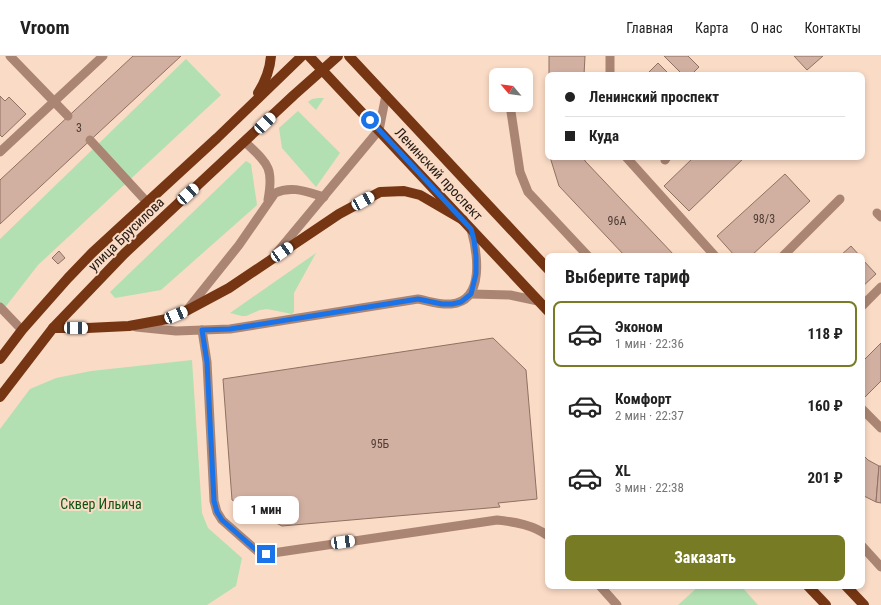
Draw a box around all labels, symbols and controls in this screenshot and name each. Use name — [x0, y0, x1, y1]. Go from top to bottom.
text: Vroom — [20, 16, 70, 39]
text: Главная — [626, 20, 673, 36]
text: Карта — [695, 20, 728, 36]
text: О нас — [750, 20, 782, 36]
text: Контакты — [804, 20, 861, 36]
north arrow — [489, 68, 533, 112]
map controls — [489, 68, 533, 112]
text: Ленинский проспект — [589, 88, 719, 106]
car — [252, 110, 278, 136]
route start — [361, 111, 379, 129]
house number: 3 — [76, 121, 82, 135]
street label: Ленинский проспект — [392, 124, 486, 224]
text: Куда — [589, 127, 619, 145]
car — [175, 182, 201, 206]
car — [350, 190, 376, 212]
street label: улица Брусилова — [85, 194, 167, 274]
house number: 98/3 — [753, 212, 775, 226]
house number: 96А — [608, 214, 626, 228]
car — [269, 240, 295, 264]
text: Выберите тариф — [565, 266, 690, 287]
car — [163, 305, 189, 325]
icon: car — [567, 316, 603, 352]
text: Эконом — [615, 318, 663, 336]
car — [64, 322, 88, 334]
text: 118 ₽ — [807, 325, 843, 343]
text: 1 мин · 22:36 — [615, 336, 684, 351]
icon: car — [567, 388, 603, 424]
text: Комфорт — [615, 390, 672, 408]
text: 160 ₽ — [807, 397, 843, 415]
text: 2 мин · 22:37 — [615, 408, 684, 423]
house number: 95Б — [371, 437, 390, 451]
icon: car — [567, 460, 603, 496]
text: XL — [615, 462, 631, 480]
text: 201 ₽ — [807, 469, 843, 487]
text: 3 мин · 22:38 — [615, 480, 684, 495]
park label: Сквер Ильича — [60, 496, 142, 512]
callout: 1 мин — [233, 496, 299, 524]
text: 1 мин — [250, 502, 282, 517]
car — [330, 534, 356, 550]
button: Заказать — [565, 535, 845, 581]
route end — [257, 545, 275, 563]

